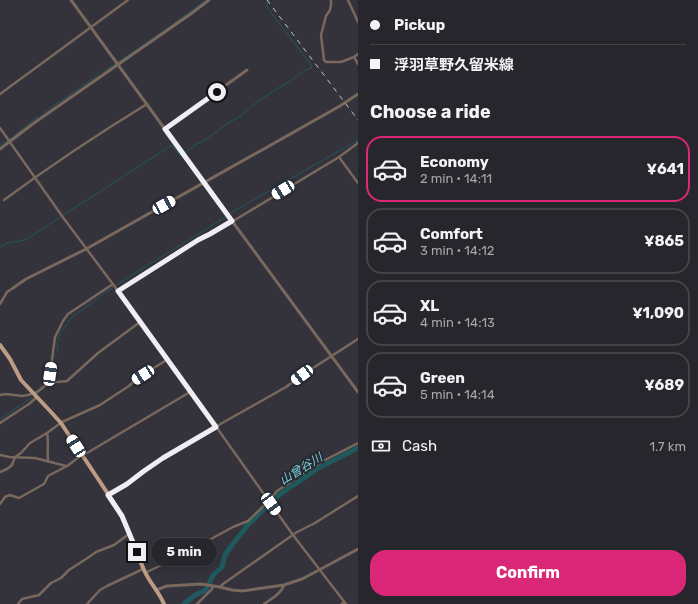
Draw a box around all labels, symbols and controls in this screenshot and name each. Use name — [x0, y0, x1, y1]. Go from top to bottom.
text: Pickup — [394, 16, 445, 34]
text: 浮羽草野久留米線 — [394, 56, 514, 74]
route start — [208, 83, 226, 101]
text: Choose a ride — [370, 101, 491, 123]
icon: car — [372, 151, 408, 187]
text: Economy — [420, 153, 489, 171]
text: ¥641 — [647, 160, 684, 178]
text: 2 min · 14:11 — [420, 171, 492, 186]
car — [270, 179, 296, 201]
car — [151, 194, 177, 216]
icon: car — [372, 223, 408, 259]
text: Comfort — [420, 225, 483, 243]
text: ¥865 — [644, 232, 684, 250]
text: 3 min · 14:12 — [420, 243, 494, 258]
icon: car — [372, 295, 408, 331]
text: XL — [420, 297, 439, 315]
text: ¥1,090 — [632, 304, 684, 322]
text: 4 min · 14:13 — [420, 315, 495, 330]
car — [42, 361, 58, 387]
car — [130, 363, 156, 387]
car — [289, 363, 315, 387]
icon: car — [372, 367, 408, 403]
text: Green — [420, 369, 465, 387]
text: ¥689 — [644, 376, 684, 394]
text: 5 min · 14:14 — [420, 387, 495, 402]
car — [64, 433, 88, 459]
icon: cash — [370, 435, 392, 457]
text: Cash — [402, 437, 437, 455]
text: 1.7 km — [649, 439, 686, 454]
water label: 山曾谷川 — [277, 449, 327, 488]
car — [259, 491, 283, 517]
callout: 5 min — [151, 538, 217, 566]
route end — [128, 543, 146, 561]
text: 5 min — [166, 544, 202, 559]
button: Confirm — [370, 550, 686, 596]

